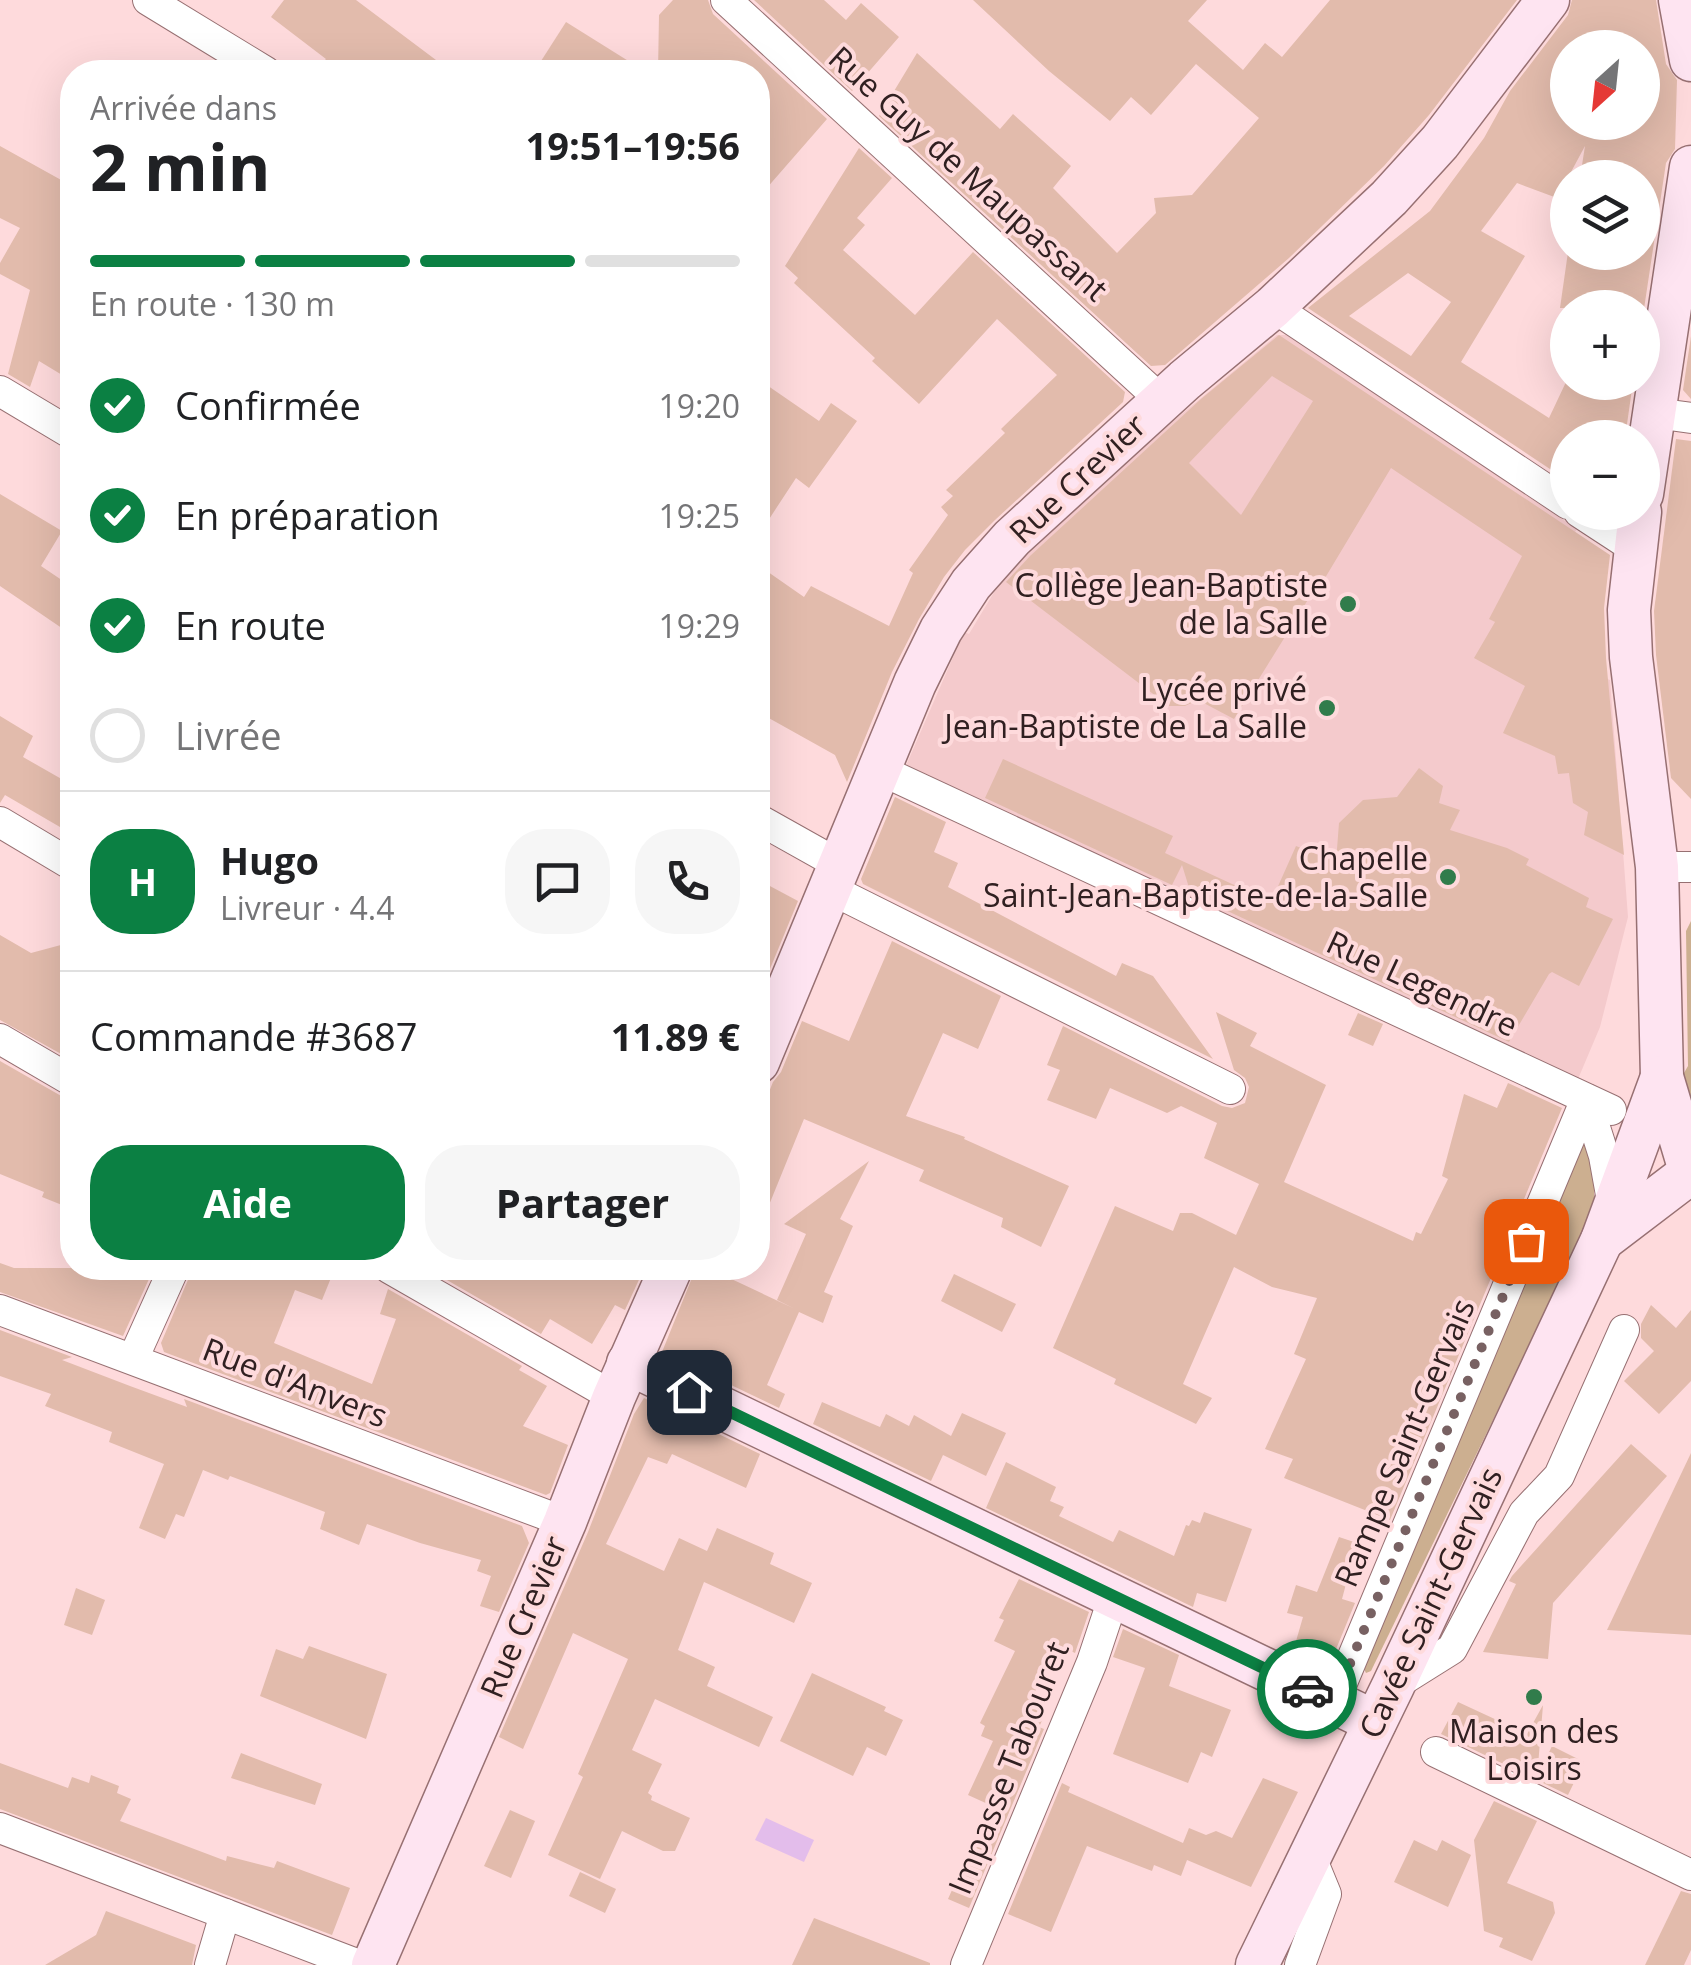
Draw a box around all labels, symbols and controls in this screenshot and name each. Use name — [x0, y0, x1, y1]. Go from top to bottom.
north arrow — [1550, 30, 1660, 140]
map controls — [1550, 30, 1660, 530]
street label: Rue Guy de Maupassant — [820, 36, 1118, 310]
text: Arrivée dans — [90, 86, 277, 129]
text: 19:51–19:56 — [526, 119, 740, 171]
text: 2 min — [90, 122, 270, 210]
button: layers — [1550, 160, 1660, 270]
text: En route · 130 m — [90, 282, 335, 325]
button: + — [1550, 290, 1660, 400]
icon: check — [90, 378, 145, 433]
text: Confirmée — [175, 379, 361, 431]
text: 19:20 — [658, 384, 740, 427]
street label: Rue Crevier — [999, 404, 1155, 552]
button: − — [1550, 420, 1660, 530]
icon: check — [90, 488, 145, 543]
text: En préparation — [175, 489, 440, 541]
text: 19:25 — [658, 494, 740, 537]
place label: Collège Jean-Baptiste de la Salle — [1014, 563, 1328, 643]
marker: Collège Jean-Baptiste de la Salle — [1337, 593, 1359, 615]
icon: check — [90, 598, 145, 653]
text: En route — [175, 599, 326, 651]
text: 19:29 — [658, 604, 740, 647]
place label: Lycée privé Jean-Baptiste de La Salle — [941, 667, 1307, 747]
marker: Lycée privé Jean-Baptiste de La Salle — [1316, 697, 1338, 719]
text: Livrée — [175, 709, 282, 761]
button: chat — [505, 829, 610, 934]
button: phone — [635, 829, 740, 934]
text: Hugo — [220, 834, 319, 886]
place label: Chapelle Saint-Jean-Baptiste-de-la-Salle — [983, 836, 1428, 916]
text: H — [128, 855, 157, 907]
marker: Chapelle Saint-Jean-Baptiste-de-la-Salle — [1437, 866, 1459, 888]
text: Livreur · 4.4 — [220, 886, 395, 929]
street label: Rue Legendre — [1320, 920, 1525, 1046]
text: Commande #3687 — [90, 1010, 418, 1062]
text: 11.89 € — [611, 1010, 740, 1062]
button: Aide — [90, 1145, 405, 1260]
button: Partager — [425, 1145, 740, 1260]
pin — [1484, 1199, 1569, 1284]
icon: bag — [1499, 1214, 1554, 1269]
street label: Rampe Saint-Gervais — [1323, 1292, 1484, 1593]
street label: Rue d'Anvers — [197, 1327, 394, 1437]
pin — [647, 1350, 732, 1435]
icon: home — [662, 1365, 717, 1420]
street label: Cavée Saint-Gervais — [1348, 1460, 1511, 1745]
street label: Rue Crevier — [469, 1529, 576, 1704]
street label: Impasse Tabouret — [937, 1635, 1078, 1900]
courier — [1257, 1639, 1357, 1739]
icon: car — [1280, 1662, 1335, 1717]
marker: Maison des Loisirs — [1523, 1686, 1545, 1708]
place label: Maison des Loisirs — [1449, 1709, 1619, 1789]

